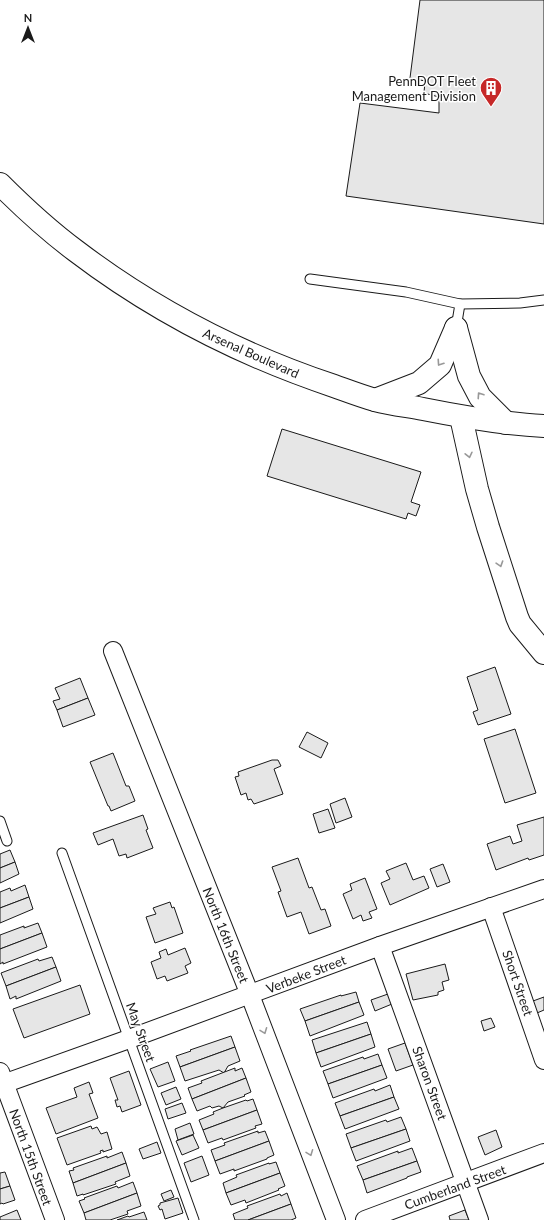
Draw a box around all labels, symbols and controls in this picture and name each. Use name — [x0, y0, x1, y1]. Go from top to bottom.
north arrow — [8, 8, 48, 48]
text: N — [24, 11, 32, 24]
place label: PennDOT Fleet Management Division — [352, 73, 476, 104]
building icon: PennDOT Fleet Management Division — [478, 75, 504, 108]
street label: Arsenal Boulevard — [200, 325, 302, 381]
one-way arrow — [437, 359, 444, 366]
one-way arrow — [477, 392, 484, 399]
one-way arrow — [465, 451, 473, 458]
one-way arrow — [495, 561, 504, 568]
street label: North 16th Street — [200, 885, 253, 985]
street label: Short Street — [499, 948, 537, 1018]
street label: Verbeke Street — [264, 951, 348, 997]
street label: May Street — [123, 1000, 159, 1064]
one-way arrow — [260, 1028, 268, 1035]
street label: Sharon Street — [409, 1044, 451, 1122]
street label: North 15th Street — [6, 1107, 56, 1208]
one-way arrow — [306, 1149, 314, 1156]
street label: Cumberland Street — [402, 1161, 508, 1213]

